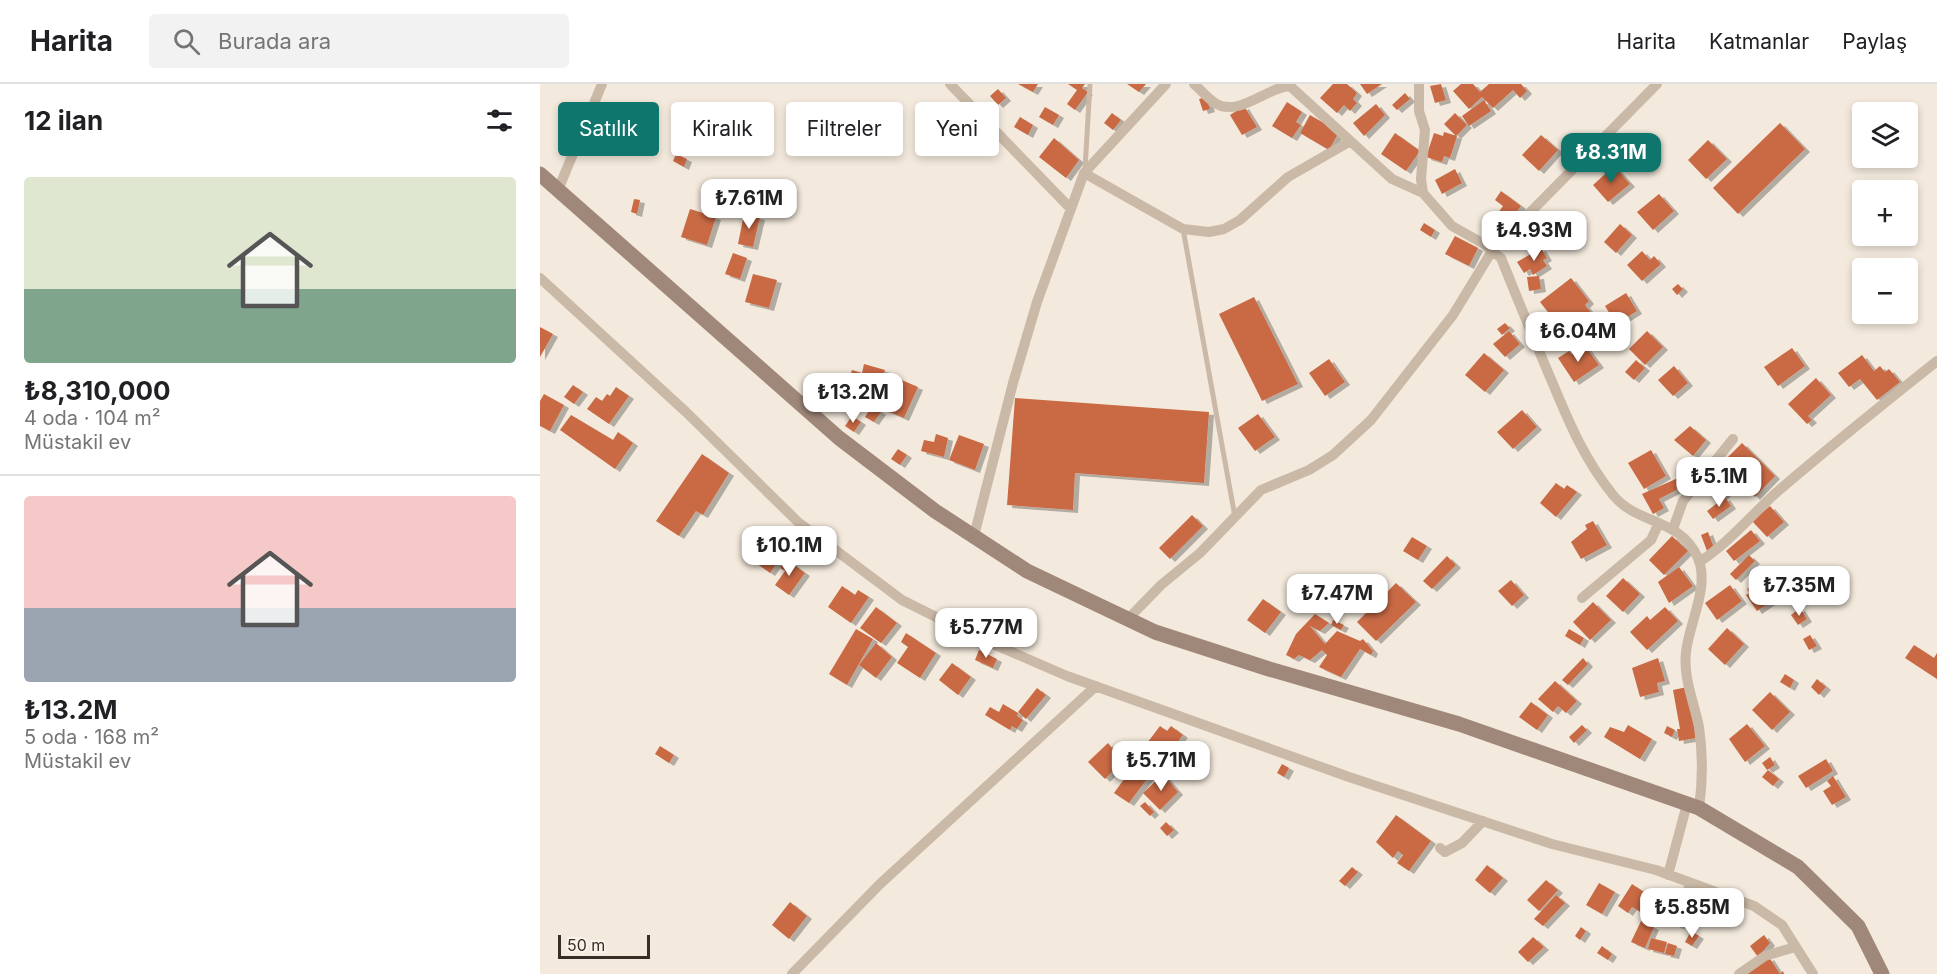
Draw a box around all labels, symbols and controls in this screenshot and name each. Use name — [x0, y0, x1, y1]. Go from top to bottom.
search box — [149, 14, 569, 68]
text: Harita — [30, 24, 113, 58]
icon: search — [170, 25, 203, 58]
text: Burada ara — [218, 28, 331, 54]
text: Harita — [1617, 29, 1676, 54]
text: Katmanlar — [1709, 29, 1809, 54]
text: Paylaş — [1842, 29, 1907, 54]
chip: Satılık — [558, 102, 659, 156]
chip: Kiralık — [671, 102, 774, 156]
chip: Filtreler — [786, 102, 903, 156]
chip: Yeni — [915, 102, 999, 156]
map controls — [1852, 102, 1918, 324]
button: layers — [1852, 102, 1918, 168]
icon: filters — [483, 104, 516, 137]
text: 12 ilan — [24, 105, 103, 136]
pin: ₺8.31M — [1562, 133, 1660, 184]
text: ₺8.31M — [1575, 140, 1647, 164]
pin: ₺7.61M — [700, 179, 798, 230]
button: + — [1852, 180, 1918, 246]
text: ₺7.61M — [715, 186, 783, 210]
pin: ₺4.93M — [1485, 211, 1583, 262]
icon: home — [216, 216, 324, 324]
text: ₺4.93M — [1496, 218, 1572, 242]
button: − — [1852, 258, 1918, 324]
pin: ₺6.04M — [1529, 312, 1627, 363]
text: ₺6.04M — [1539, 319, 1617, 343]
pin: ₺13.2M — [804, 373, 902, 424]
text: ₺8,310,000 — [24, 375, 171, 406]
text: ₺13.2M — [817, 380, 889, 404]
text: 4 oda · 104 m² — [24, 406, 161, 430]
text: Müstakil ev — [24, 430, 131, 454]
pin: ₺5.1M — [1677, 457, 1761, 508]
text: ₺5.1M — [1690, 464, 1748, 488]
pin: ₺10.1M — [740, 526, 838, 577]
text: ₺10.1M — [756, 533, 822, 557]
icon: home — [216, 535, 324, 643]
pin: ₺7.35M — [1750, 566, 1848, 617]
text: ₺7.35M — [1763, 573, 1835, 597]
pin: ₺7.47M — [1288, 574, 1386, 625]
text: ₺7.47M — [1301, 581, 1373, 605]
pin: ₺5.77M — [937, 608, 1035, 659]
text: ₺5.77M — [949, 615, 1023, 639]
text: ₺13.2M — [24, 694, 118, 725]
text: 5 oda · 168 m² — [24, 725, 159, 749]
pin: ₺5.71M — [1112, 741, 1210, 792]
text: ₺5.71M — [1126, 748, 1196, 772]
text: Müstakil ev — [24, 749, 131, 773]
pin: ₺5.85M — [1643, 888, 1741, 939]
text: ₺5.85M — [1654, 895, 1730, 919]
scale bar — [558, 932, 650, 960]
text: 50 m — [567, 935, 605, 955]

